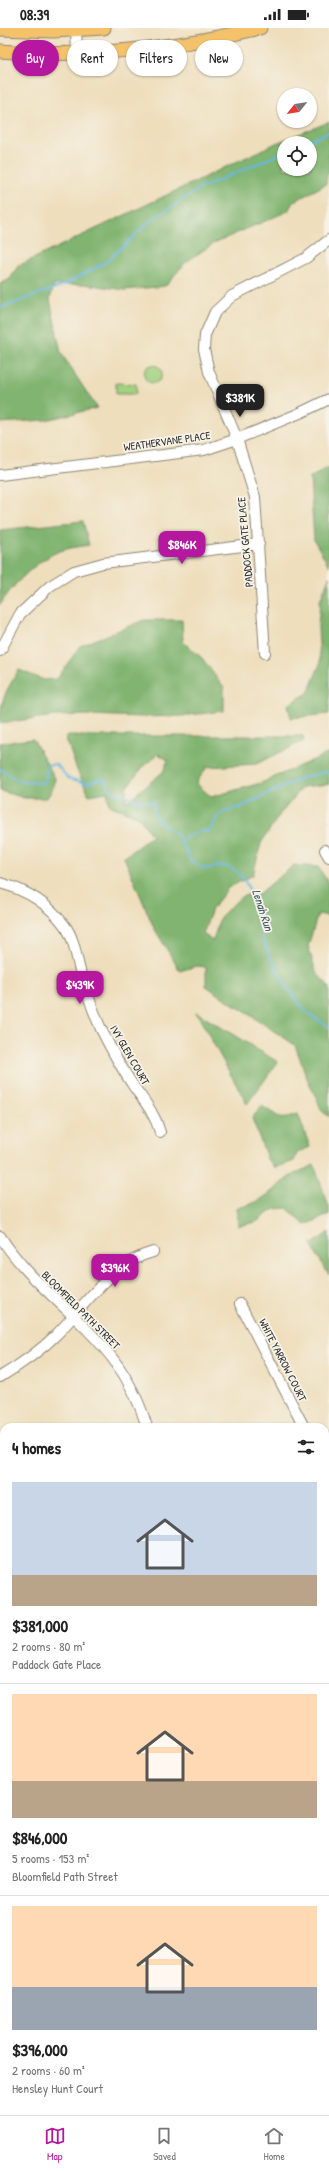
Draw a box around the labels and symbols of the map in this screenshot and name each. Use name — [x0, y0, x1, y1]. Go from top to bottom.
north arrow — [277, 88, 317, 128]
pin: $381K — [212, 384, 268, 418]
street label: WEATHERVANE PLACE — [123, 428, 211, 454]
street label: PADDOCK GATE PLACE — [234, 496, 256, 588]
pin: $846K — [154, 531, 210, 565]
water label: Lenah Run — [248, 887, 278, 934]
pin: $439K — [52, 971, 108, 1005]
street label: IVY GLEN COURT — [107, 1022, 153, 1088]
pin: $396K — [87, 1254, 143, 1288]
street label: BLOOMFIELD PATH STREET — [39, 1268, 124, 1353]
street label: WHITE YARROW COURT — [256, 1316, 310, 1404]

